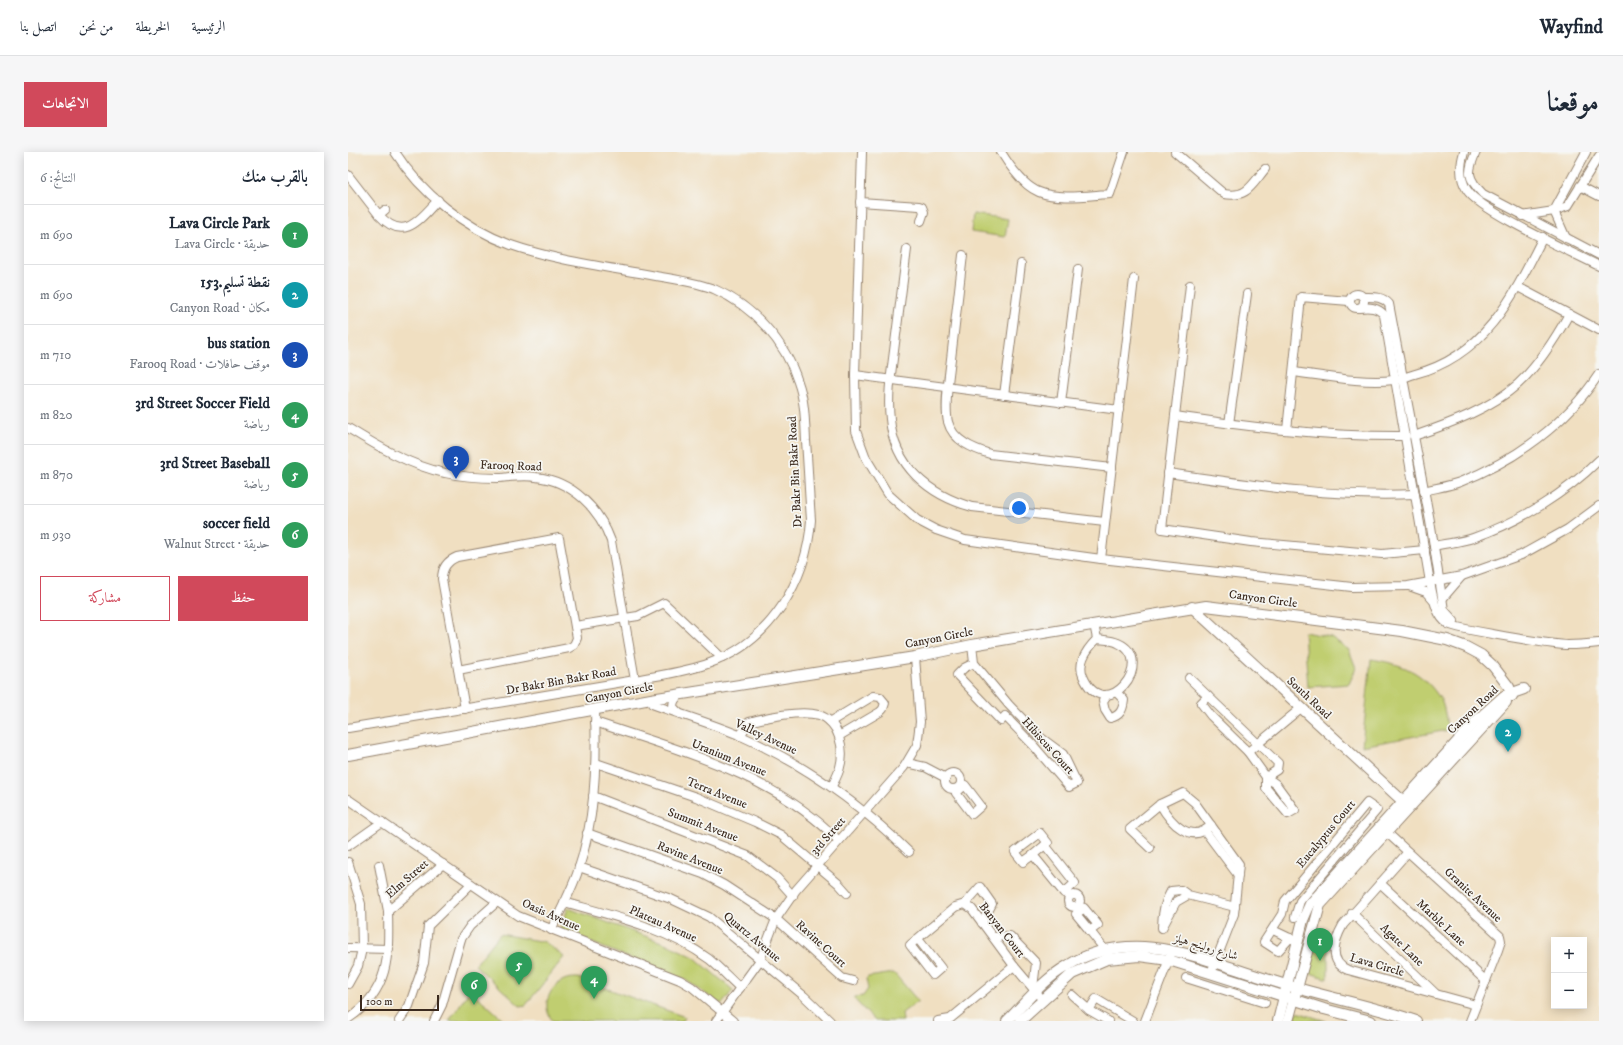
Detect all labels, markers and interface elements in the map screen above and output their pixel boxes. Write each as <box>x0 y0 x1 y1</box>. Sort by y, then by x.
text: Wayfind <box>1540 16 1603 39</box>
text: اتصل بنا <box>20 18 57 36</box>
text: من نحن <box>79 18 114 36</box>
text: الخريطة <box>136 18 170 36</box>
text: الرئيسية <box>192 18 225 36</box>
button: الاتجاهات <box>24 82 107 127</box>
text: موقعنا <box>1547 85 1599 120</box>
text: بالقرب منك <box>242 166 308 188</box>
text: النتائج: 6 <box>40 170 76 186</box>
text: Lava Circle Park <box>169 214 270 233</box>
text: 690 m <box>40 227 73 243</box>
text: 1 <box>293 227 297 243</box>
text: حديقة · Lava Circle <box>175 236 270 252</box>
text: نقطة تسليم.153 <box>200 273 270 292</box>
text: 690 m <box>40 287 73 303</box>
text: 2 <box>292 287 298 303</box>
text: مكان · Canyon Road <box>170 300 270 316</box>
text: bus station <box>208 334 270 353</box>
text: 710 m <box>40 347 71 363</box>
text: 3 <box>293 347 297 363</box>
text: موقف حافلات · Farooq Road <box>130 356 270 372</box>
text: 3rd Street Soccer Field <box>135 394 270 413</box>
text: 820 m <box>40 407 72 423</box>
text: 4 <box>291 407 299 423</box>
text: رياضة <box>244 416 270 432</box>
street label: Dr Bakr Bin Bakr Road <box>785 416 805 528</box>
pin: 3 <box>443 446 469 479</box>
text: 3rd Street Baseball <box>160 454 270 473</box>
street label: Farooq Road <box>480 457 542 475</box>
text: 870 m <box>40 467 73 483</box>
text: 5 <box>292 467 298 483</box>
text: رياضة <box>244 476 270 492</box>
your location <box>1009 498 1029 518</box>
text: soccer field <box>203 514 270 533</box>
text: 930 m <box>40 527 71 543</box>
text: 6 <box>292 527 298 543</box>
text: حديقة · Walnut Street <box>164 536 270 552</box>
button: مشاركة <box>40 576 170 621</box>
button: حفظ <box>178 576 308 621</box>
street label: Canyon Circle <box>1228 587 1298 611</box>
street label: Canyon Circle <box>904 624 974 652</box>
street label: Dr Bakr Bin Bakr Road <box>505 664 617 698</box>
street label: South Road <box>1284 674 1334 722</box>
street label: Canyon Circle <box>584 679 654 707</box>
street label: Canyon Road <box>1444 683 1502 737</box>
street label: Hibiscus Court <box>1019 714 1078 778</box>
street label: Valley Avenue <box>732 716 800 758</box>
pin: 2 <box>1495 719 1521 752</box>
street label: Uranium Avenue <box>689 736 769 780</box>
street label: Terra Avenue <box>684 774 750 812</box>
street label: Eucalyptus Court <box>1293 797 1359 871</box>
street label: Summit Avenue <box>666 805 740 845</box>
street label: 3rd Street <box>807 814 849 858</box>
street label: Ravine Avenue <box>655 838 725 878</box>
street label: Elm Street <box>382 856 432 902</box>
street label: Granite Avenue <box>1441 865 1505 925</box>
street label: Oasis Avenue <box>520 896 582 934</box>
street label: Marble Lane <box>1413 896 1469 950</box>
street label: Banyan Court <box>976 899 1028 961</box>
street label: Plateau Avenue <box>627 902 699 946</box>
street label: Quartz Avenue <box>720 909 784 965</box>
street label: Ravine Court <box>793 917 850 971</box>
street label: Agate Lane <box>1377 921 1427 969</box>
pin: 1 <box>1307 928 1333 961</box>
street label: شارع رولينج هيلز <box>1169 930 1240 967</box>
map controls <box>1551 937 1587 1009</box>
button: + <box>1551 937 1587 973</box>
street label: Lava Circle <box>1348 950 1406 980</box>
pin: 5 <box>506 952 532 985</box>
pin: 4 <box>581 966 607 999</box>
pin: 6 <box>461 972 487 1005</box>
button: − <box>1551 973 1587 1009</box>
scale bar <box>360 993 439 1012</box>
text: 100 m <box>366 995 392 1009</box>

